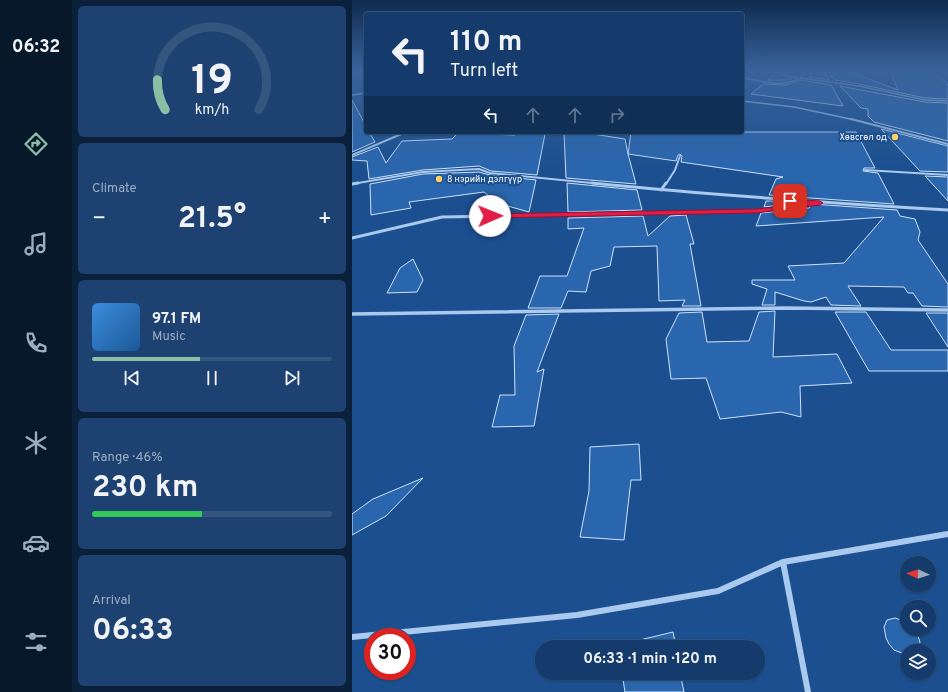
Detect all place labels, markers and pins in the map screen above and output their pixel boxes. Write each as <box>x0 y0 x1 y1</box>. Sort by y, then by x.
place label: Хөвсгөл од <box>840 132 887 143</box>
marker: Хөвсгөл од <box>890 132 900 142</box>
marker: 8 нэрийн дэлгүүр <box>434 174 444 184</box>
place label: 8 нэрийн дэлгүүр <box>447 174 522 185</box>
pin <box>773 184 807 218</box>

